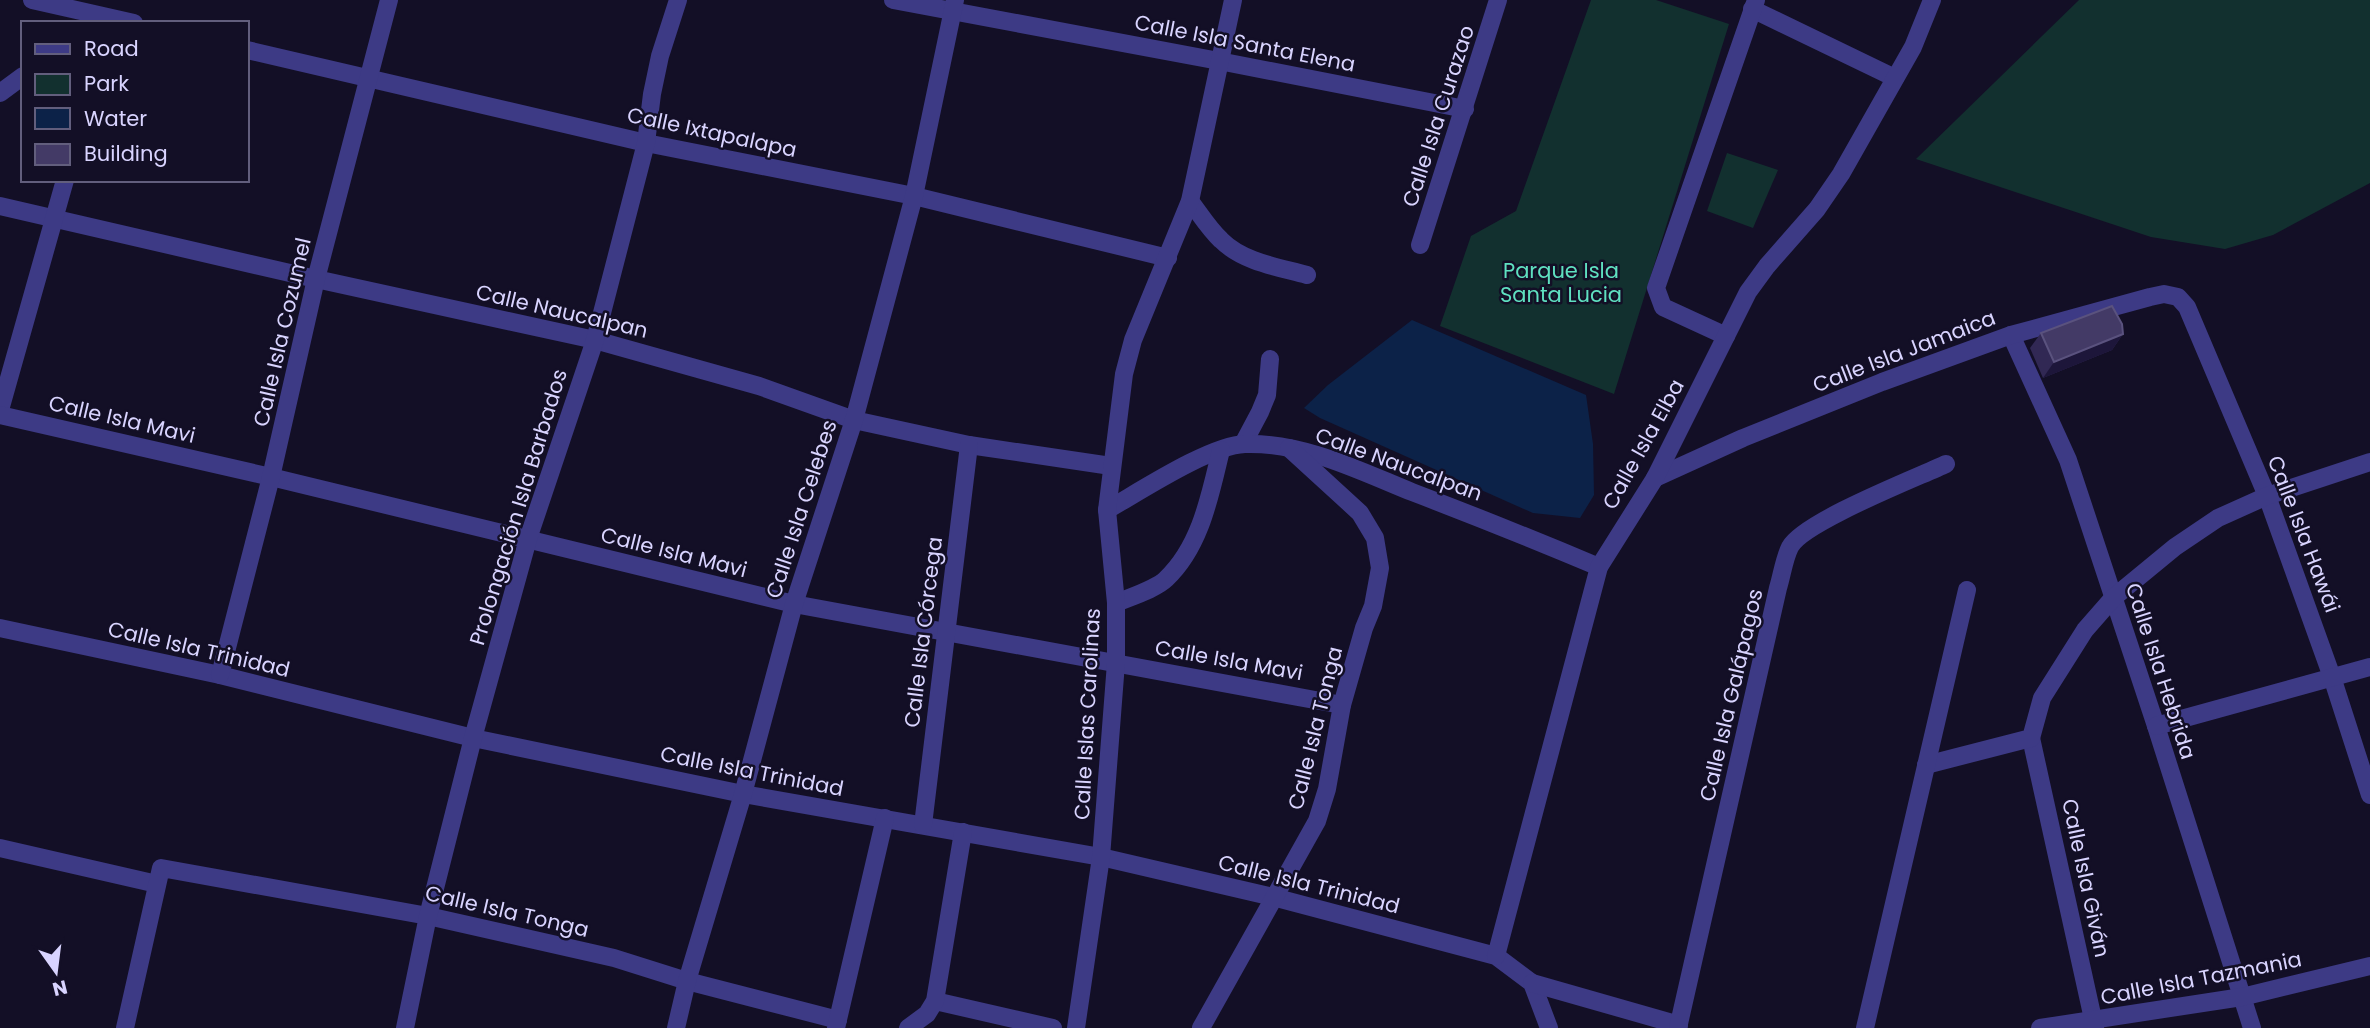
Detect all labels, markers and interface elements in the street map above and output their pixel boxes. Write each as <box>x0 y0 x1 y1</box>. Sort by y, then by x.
street label: Calle Isla Santa Elena <box>1132 7 1358 79</box>
legend <box>21 21 248 182</box>
street label: Calle Isla Curazao <box>1395 21 1481 211</box>
text: Road <box>84 34 139 63</box>
text: Park <box>84 69 129 98</box>
street label: Calle Ixtapalapa <box>625 100 799 164</box>
text: Water <box>84 104 147 133</box>
text: Building <box>84 139 168 168</box>
street label: Calle Isla Cozumel <box>246 235 318 429</box>
park label: Parque Isla Santa Lucia <box>1500 256 1622 309</box>
street label: Calle Naucalpan <box>473 277 651 345</box>
street label: Calle Isla Jamaica <box>1808 303 2000 399</box>
street label: Prolongación Isla Barbados <box>462 365 574 649</box>
street label: Calle Isla Elba <box>1595 374 1691 514</box>
street label: Calle Isla Mavi <box>46 388 198 450</box>
street label: Calle Isla Celebes <box>758 416 844 602</box>
street label: Calle Naucalpan <box>1311 420 1487 508</box>
street label: Calle Isla Hawái <box>2261 451 2347 617</box>
street label: Calle Isla Mavi <box>598 520 750 584</box>
street label: Calle Isla Córcega <box>897 535 949 729</box>
street label: Calle Isla Hebrida <box>2119 579 2203 763</box>
street label: Calle Isla Galápagos <box>1692 586 1770 804</box>
street label: Calle Islas Carolinas <box>1067 607 1107 821</box>
street label: Calle Isla Trinidad <box>105 614 293 684</box>
street label: Calle Isla Mavi <box>1153 633 1305 687</box>
street label: Calle Isla Tonga <box>1281 643 1349 813</box>
street label: Calle Isla Trinidad <box>658 739 846 803</box>
street label: Calle Isla Giván <box>2055 796 2117 960</box>
street label: Calle Isla Trinidad <box>1215 847 1403 921</box>
street label: Calle Isla Tonga <box>422 878 592 944</box>
north arrow <box>21 937 91 1007</box>
street label: Calle Isla Tazmania <box>2098 944 2304 1012</box>
text: N <box>50 973 70 1003</box>

